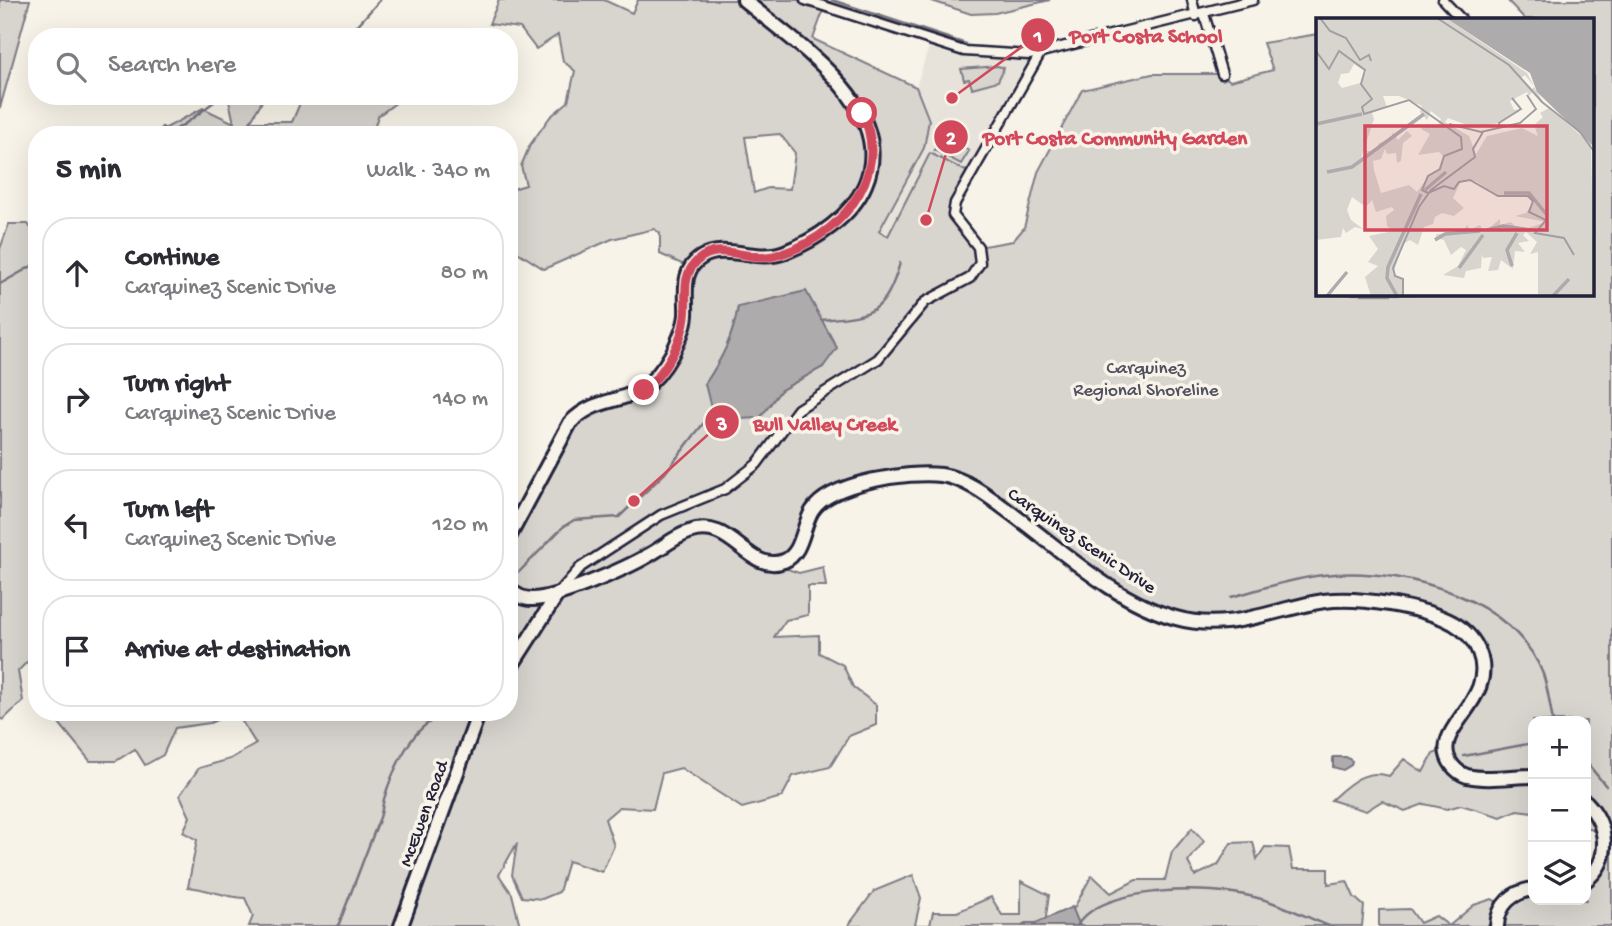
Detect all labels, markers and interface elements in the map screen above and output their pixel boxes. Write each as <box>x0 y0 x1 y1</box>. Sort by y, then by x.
callout: Port Costa School <box>1020 14 1237 56</box>
inset map <box>1316 18 1594 296</box>
text: 1 <box>1033 26 1042 51</box>
text: Port Costa School <box>1068 26 1223 51</box>
search box <box>28 28 518 105</box>
icon: search <box>52 48 90 86</box>
text: Search here <box>108 51 236 82</box>
route start <box>846 97 877 128</box>
callout: Port Costa Community Garden <box>934 116 1261 158</box>
text: 2 <box>946 128 957 153</box>
text: Port Costa Community Garden <box>982 128 1248 153</box>
text: 5 min <box>56 154 121 189</box>
text: Walk · 340 m <box>367 158 490 185</box>
text: Continue <box>125 244 219 275</box>
icon: ahead <box>58 254 96 292</box>
text: 80 m <box>441 260 488 287</box>
text: Carquinez Scenic Drive <box>125 275 336 302</box>
park label: Carquinez Regional Shoreline <box>1073 358 1219 403</box>
text: Turn right <box>125 370 229 401</box>
route end <box>628 374 659 405</box>
icon: right <box>58 380 96 418</box>
text: 140 m <box>433 386 488 413</box>
text: Carquinez Scenic Drive <box>125 401 336 428</box>
callout: Bull Valley Creek <box>704 401 911 443</box>
text: 3 <box>716 414 728 439</box>
text: Bull Valley Creek <box>752 414 899 439</box>
street label: Carquinez Scenic Drive <box>1002 484 1160 600</box>
text: Turn left <box>125 496 213 527</box>
icon: left <box>58 506 96 544</box>
text: 120 m <box>433 512 488 539</box>
text: Carquinez Scenic Drive <box>125 527 336 554</box>
icon: arrive <box>58 632 96 670</box>
text: Arrive at destination <box>125 636 350 667</box>
map controls <box>1528 716 1591 905</box>
button: + <box>1528 716 1591 779</box>
street label: McEwen Road <box>395 756 456 870</box>
button: − <box>1528 779 1591 842</box>
button: layers <box>1528 842 1591 905</box>

